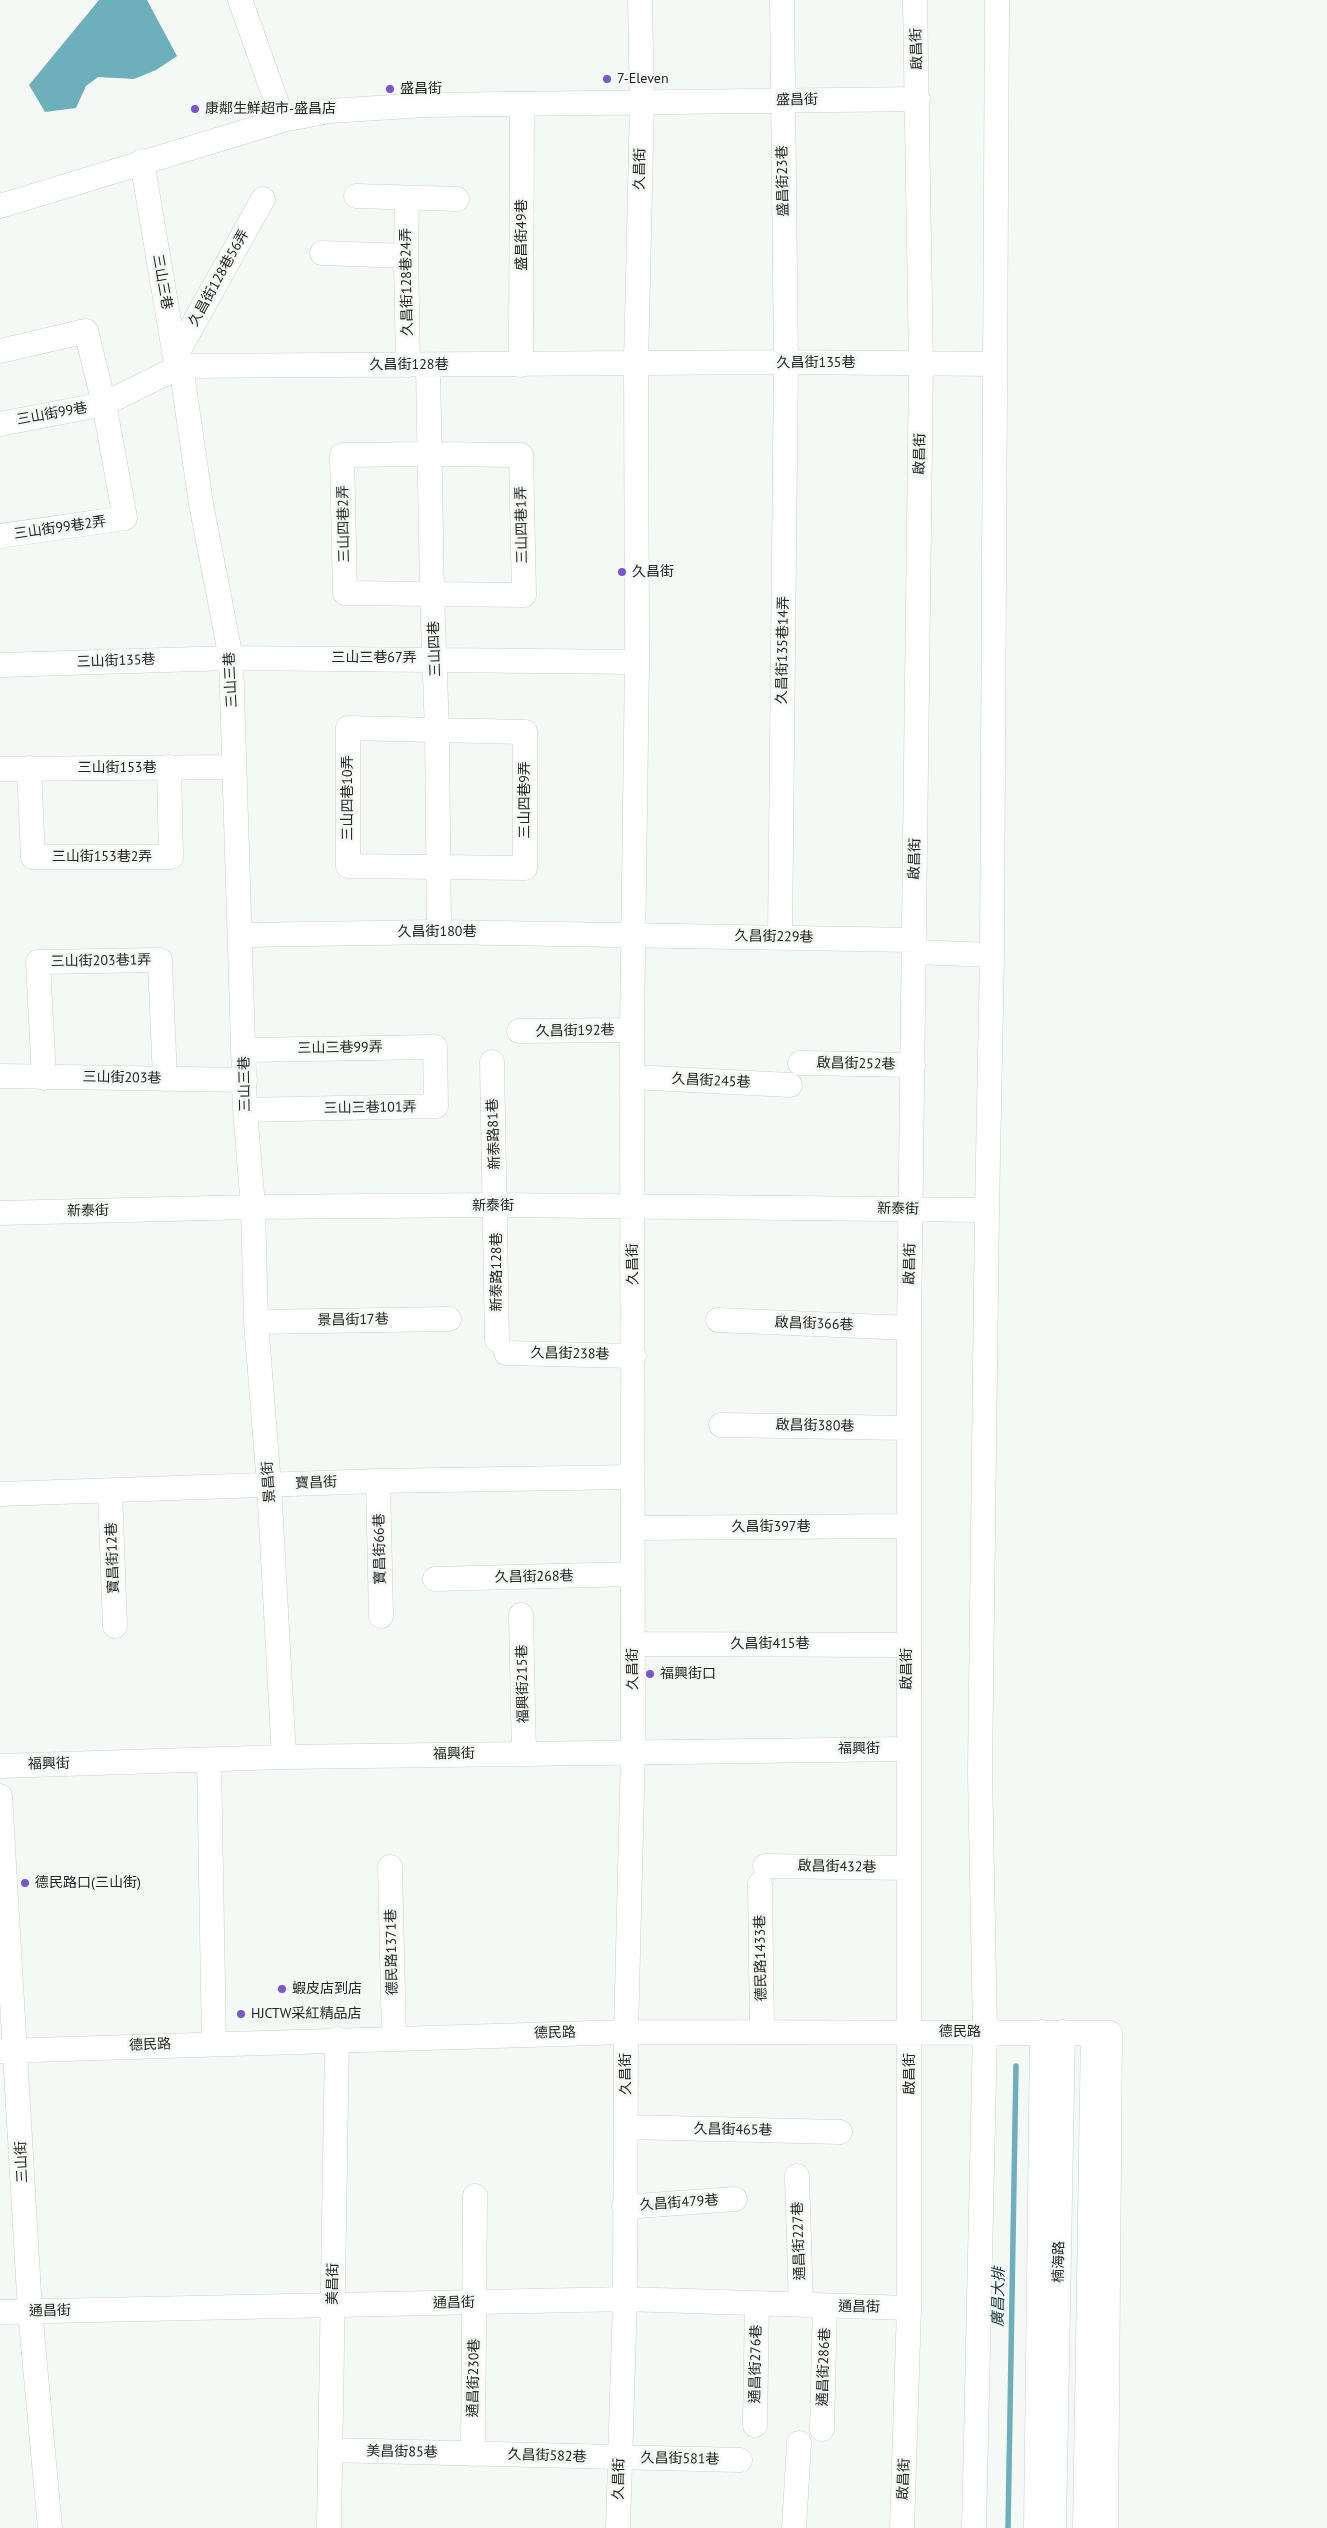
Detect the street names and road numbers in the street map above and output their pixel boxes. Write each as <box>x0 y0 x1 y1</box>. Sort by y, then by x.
street label: 啟昌街 <box>908 28 926 70</box>
street label: 盛昌街 <box>776 91 818 109</box>
street label: 盛昌街23巷 <box>774 145 792 217</box>
street label: 久昌街 <box>631 148 649 190</box>
street label: 盛昌街49巷 <box>514 199 530 271</box>
street label: 久昌街128巷56弄 <box>185 227 253 329</box>
street label: 久昌街128巷24弄 <box>398 228 416 336</box>
street label: 三山三巷 <box>149 253 175 311</box>
street label: 久昌街135巷 <box>777 355 855 371</box>
street label: 久昌街128巷 <box>370 357 448 373</box>
street label: 三山街99巷 <box>15 400 89 428</box>
street label: 啟昌街 <box>911 433 929 475</box>
street label: 三山四巷2弄 <box>335 485 353 563</box>
street label: 三山四巷1弄 <box>513 486 531 564</box>
street label: 三山街99巷2弄 <box>13 513 107 543</box>
street label: 久昌街135巷14弄 <box>774 596 792 704</box>
street label: 三山四巷 <box>426 621 444 677</box>
street label: 三山三巷67弄 <box>331 650 417 666</box>
street label: 三山街135巷 <box>76 651 156 671</box>
street label: 三山三巷 <box>221 652 241 708</box>
street label: 三山四巷10弄 <box>340 755 356 841</box>
street label: 三山街153巷 <box>78 760 156 776</box>
street label: 三山四巷9弄 <box>517 761 533 839</box>
street label: 啟昌街 <box>906 838 924 880</box>
street label: 三山街153巷2弄 <box>52 849 152 865</box>
street label: 久昌街180巷 <box>398 924 476 940</box>
street label: 久昌街229巷 <box>734 928 814 946</box>
street label: 三山街203巷1弄 <box>51 952 151 970</box>
street label: 久昌街192巷 <box>535 1022 615 1040</box>
street label: 三山三巷99弄 <box>297 1039 383 1057</box>
street label: 啟昌街252巷 <box>816 1055 896 1073</box>
street label: 三山三巷 <box>236 1056 254 1112</box>
street label: 三山街203巷 <box>82 1069 162 1087</box>
street label: 久昌街245巷 <box>671 1071 751 1091</box>
street label: 新泰路81巷 <box>484 1098 504 1170</box>
street label: 三山三巷101弄 <box>323 1099 417 1117</box>
street label: 新泰街 <box>472 1198 514 1214</box>
street label: 新泰街 <box>877 1200 919 1218</box>
street label: 新泰街 <box>67 1202 109 1220</box>
street label: 新泰路128巷 <box>489 1233 505 1311</box>
street label: 久昌街 <box>624 1243 642 1285</box>
street label: 啟昌街 <box>901 1243 919 1285</box>
street label: 景昌街17巷 <box>317 1311 389 1329</box>
street label: 啟昌街366巷 <box>774 1314 854 1334</box>
street label: 久昌街238巷 <box>530 1345 610 1363</box>
street label: 啟昌街380巷 <box>775 1417 855 1435</box>
street label: 景昌街 <box>259 1460 279 1504</box>
street label: 寶昌街 <box>295 1474 337 1492</box>
street label: 寶昌街66巷 <box>371 1513 389 1585</box>
street label: 久昌街397巷 <box>732 1519 810 1535</box>
street label: 寶昌街12巷 <box>103 1522 123 1594</box>
street label: 久昌街268巷 <box>494 1568 574 1586</box>
street label: 久昌街415巷 <box>731 1636 809 1652</box>
street label: 福興街215巷 <box>514 1644 532 1724</box>
street label: 久昌街 <box>625 1648 641 1690</box>
street label: 啟昌街 <box>899 1648 915 1690</box>
street label: 福興街 <box>838 1741 880 1757</box>
street label: 福興街 <box>433 1745 475 1763</box>
street label: 福興街 <box>28 1755 70 1773</box>
street label: 啟昌街432巷 <box>797 1858 877 1876</box>
street label: 德民路1371巷 <box>383 1909 401 1995</box>
street label: 德民路1433巷 <box>752 1915 770 2001</box>
street label: 德民路 <box>534 2024 576 2042</box>
street label: 德民路 <box>939 2024 981 2040</box>
street label: 德民路 <box>129 2036 171 2054</box>
street label: 久昌街 <box>618 2053 634 2095</box>
street label: 啟昌街 <box>902 2053 918 2095</box>
street label: 久昌街465巷 <box>693 2121 773 2139</box>
street label: 三山街 <box>13 2141 31 2183</box>
street label: 久昌街479巷 <box>639 2192 719 2214</box>
street label: 通昌街227巷 <box>789 2201 809 2281</box>
street label: 楠海路 <box>1050 2241 1068 2283</box>
street label: 美昌街 <box>324 2263 342 2305</box>
street label: 通昌街 <box>433 2294 475 2312</box>
street label: 通昌街 <box>838 2298 880 2316</box>
street label: 通昌街 <box>29 2302 71 2320</box>
street label: 通昌街276巷 <box>747 2324 765 2404</box>
street label: 通昌街286巷 <box>814 2327 834 2407</box>
street label: 通昌街230巷 <box>465 2338 483 2418</box>
street label: 美昌街85巷 <box>366 2443 438 2461</box>
street label: 久昌街582巷 <box>507 2446 587 2466</box>
street label: 久昌街581巷 <box>640 2450 720 2468</box>
street label: 久昌街 <box>610 2458 628 2500</box>
street label: 啟昌街 <box>895 2458 913 2500</box>

